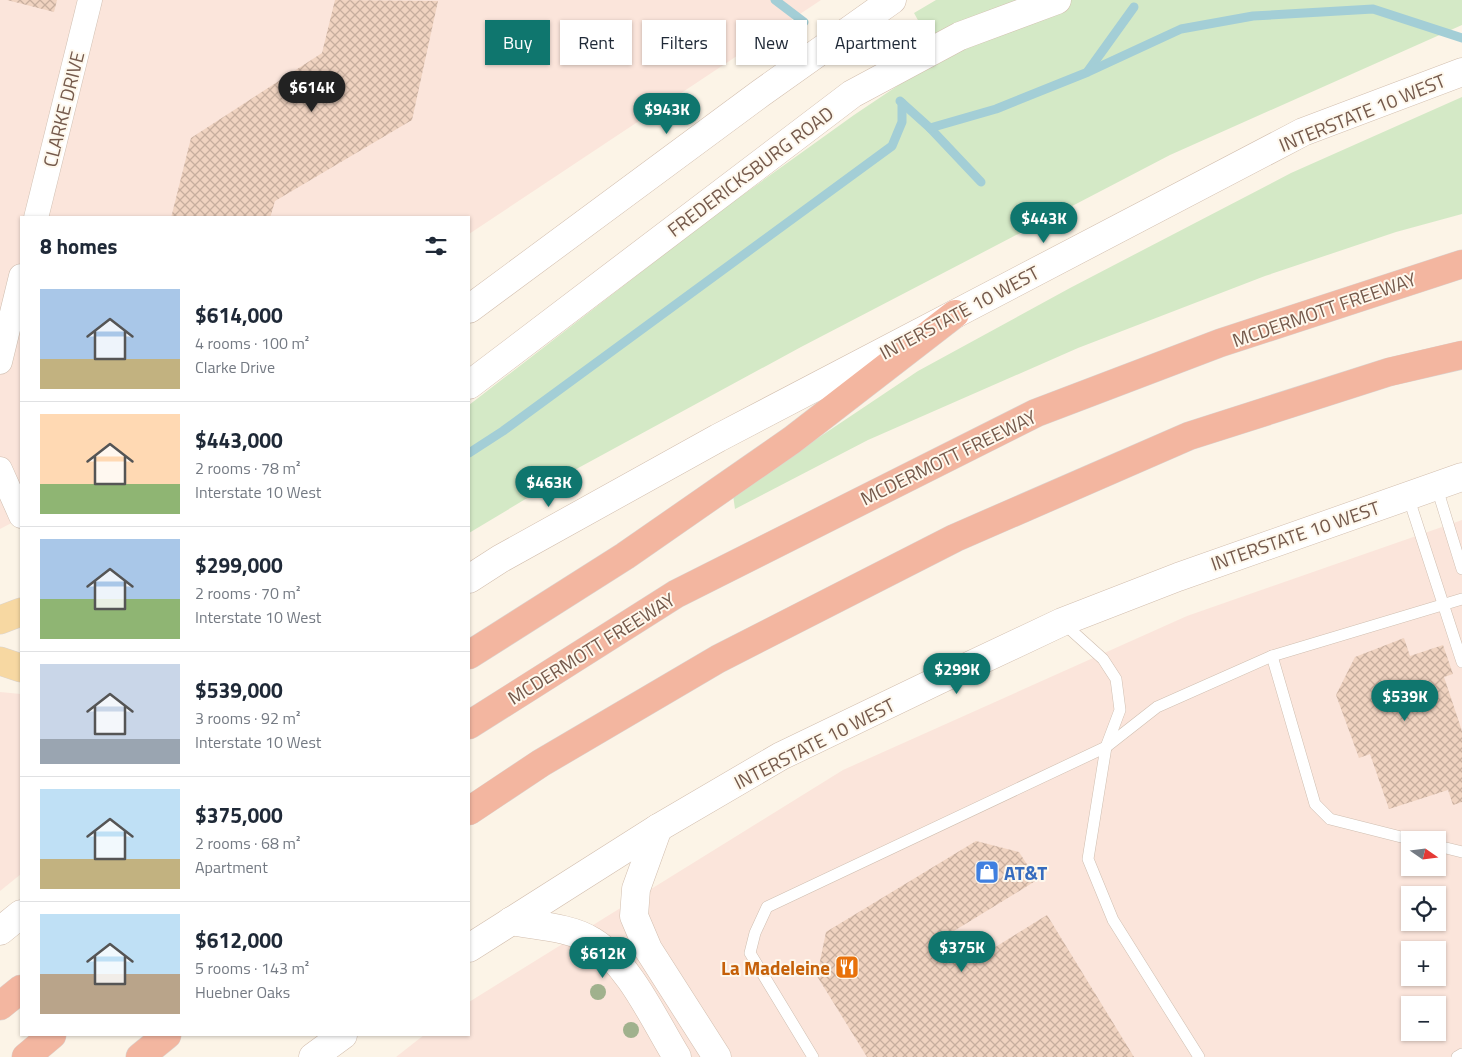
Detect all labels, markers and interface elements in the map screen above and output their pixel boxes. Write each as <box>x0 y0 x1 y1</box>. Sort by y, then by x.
chip: Buy <box>485 20 550 65</box>
chip: Rent <box>560 20 632 65</box>
chip: Filters <box>642 20 726 65</box>
chip: New <box>736 20 807 65</box>
chip: Apartment <box>817 20 935 65</box>
street label: CLARKE DRIVE <box>35 48 91 170</box>
street label: INTERSTATE 10 WEST <box>1274 65 1450 159</box>
pin: $614K <box>277 70 347 113</box>
text: $614K <box>289 75 335 99</box>
pin: $943K <box>632 92 702 135</box>
text: $943K <box>644 97 690 121</box>
street label: FREDERICKSBURG ROAD <box>661 99 839 243</box>
pin: $443K <box>1009 202 1079 244</box>
text: $443K <box>1021 206 1067 230</box>
text: 8 homes <box>40 230 117 262</box>
icon: filters <box>422 232 450 260</box>
street label: INTERSTATE 10 WEST <box>874 258 1044 366</box>
street label: MCDERMOTT FREEWAY <box>1228 264 1421 354</box>
text: $614,000 <box>195 299 283 331</box>
icon: home <box>80 309 140 369</box>
text: 4 rooms · 100 m² <box>195 331 309 355</box>
text: Clarke Drive <box>195 355 275 379</box>
street label: MCDERMOTT FREEWAY <box>855 401 1042 512</box>
text: $443,000 <box>195 424 283 456</box>
icon: home <box>80 434 140 494</box>
text: 2 rooms · 78 m² <box>195 456 300 480</box>
pin: $463K <box>514 466 584 508</box>
text: $463K <box>526 470 572 494</box>
text: Interstate 10 West <box>195 480 321 504</box>
street label: INTERSTATE 10 WEST <box>1206 492 1384 578</box>
text: $299,000 <box>195 549 283 581</box>
icon: home <box>80 559 140 619</box>
text: 2 rooms · 70 m² <box>195 581 300 605</box>
street label: MCDERMOTT FREEWAY <box>502 584 681 711</box>
text: Interstate 10 West <box>195 605 321 629</box>
pin: $299K <box>922 652 992 695</box>
text: $299K <box>934 657 980 681</box>
text: $539,000 <box>195 674 283 706</box>
pin: $539K <box>1370 680 1440 722</box>
icon: home <box>80 684 140 744</box>
text: $539K <box>1382 684 1428 708</box>
street label: INTERSTATE 10 WEST <box>728 690 900 796</box>
text: 3 rooms · 92 m² <box>195 706 300 730</box>
text: Interstate 10 West <box>195 730 321 754</box>
text: $375,000 <box>195 799 283 831</box>
icon: home <box>80 809 140 869</box>
text: 2 rooms · 68 m² <box>195 831 300 855</box>
north arrow <box>1401 831 1446 876</box>
map controls <box>1401 831 1446 1041</box>
text: Apartment <box>195 855 268 879</box>
place label: AT&T <box>1004 858 1047 887</box>
shop icon: AT&T <box>974 859 1000 885</box>
button: locate <box>1401 886 1446 931</box>
text: $612,000 <box>195 924 283 956</box>
pin: $375K <box>927 930 997 973</box>
icon: home <box>80 934 140 994</box>
text: $375K <box>939 935 985 959</box>
pin: $612K <box>568 936 638 979</box>
text: $612K <box>580 941 626 965</box>
button: + <box>1401 941 1446 986</box>
place label: La Madeleine <box>721 953 830 982</box>
restaurant icon: La Madeleine <box>834 954 860 980</box>
text: 5 rooms · 143 m² <box>195 956 309 980</box>
text: Huebner Oaks <box>195 980 290 1004</box>
button: − <box>1401 996 1446 1041</box>

